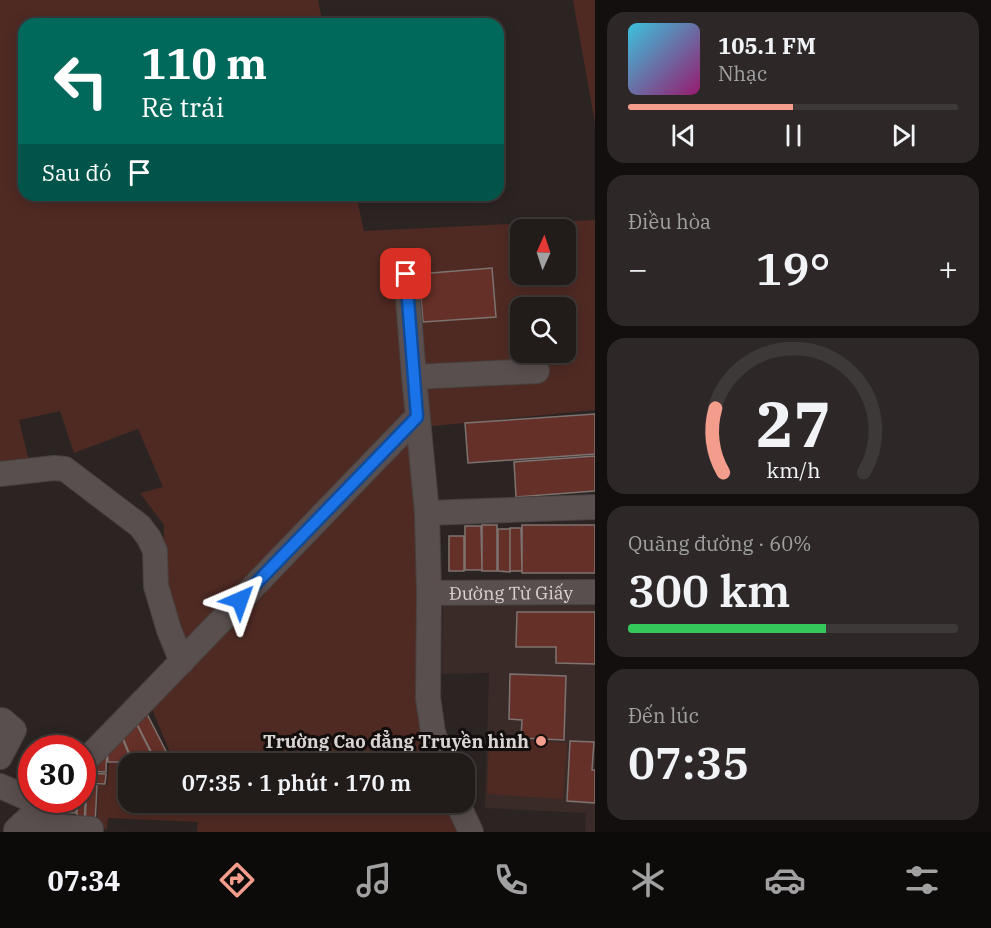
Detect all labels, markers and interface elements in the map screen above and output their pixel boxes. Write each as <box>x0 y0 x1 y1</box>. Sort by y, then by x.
text: 105.1 FM <box>718 31 816 60</box>
text: 110 m <box>141 36 267 91</box>
icon: left <box>42 42 120 120</box>
text: Nhạc <box>718 60 767 87</box>
text: Rẽ trái <box>141 89 224 124</box>
icon: previous <box>667 119 700 152</box>
icon: pause <box>777 119 810 152</box>
icon: next <box>887 119 920 152</box>
icon: arrive <box>123 156 156 189</box>
text: Sau đó <box>42 158 111 187</box>
text: Điều hòa <box>628 208 711 235</box>
north arrow <box>510 219 576 285</box>
map controls <box>510 219 576 363</box>
text: 19° <box>755 239 831 297</box>
text: − <box>628 247 648 290</box>
text: + <box>938 247 958 290</box>
pin <box>380 248 431 299</box>
icon: arrive <box>389 257 422 290</box>
button: search <box>510 297 576 363</box>
text: 27 <box>756 383 830 464</box>
text: km/h <box>766 456 820 484</box>
text: Quãng đường · 60% <box>628 530 811 557</box>
text: 300 km <box>628 561 790 619</box>
position arrow <box>208 568 272 632</box>
street label: Đường Từ Giấy <box>449 581 574 604</box>
text: Đến lúc <box>628 702 699 729</box>
place label: Trường Cao đẳng Truyền hình <box>263 730 529 753</box>
text: 07:35 <box>628 733 749 791</box>
marker: Trường Cao đẳng Truyền hình <box>534 734 548 748</box>
speed limit sign: 30 <box>18 735 96 813</box>
text: 07:35 · 1 phút · 170 m <box>182 768 411 797</box>
icon: directions <box>216 859 258 901</box>
icon: music <box>353 859 395 901</box>
icon: phone <box>490 859 532 901</box>
icon: climate <box>627 859 669 901</box>
icon: car <box>764 859 806 901</box>
icon: filters <box>901 859 943 901</box>
text: 07:34 <box>48 863 121 898</box>

